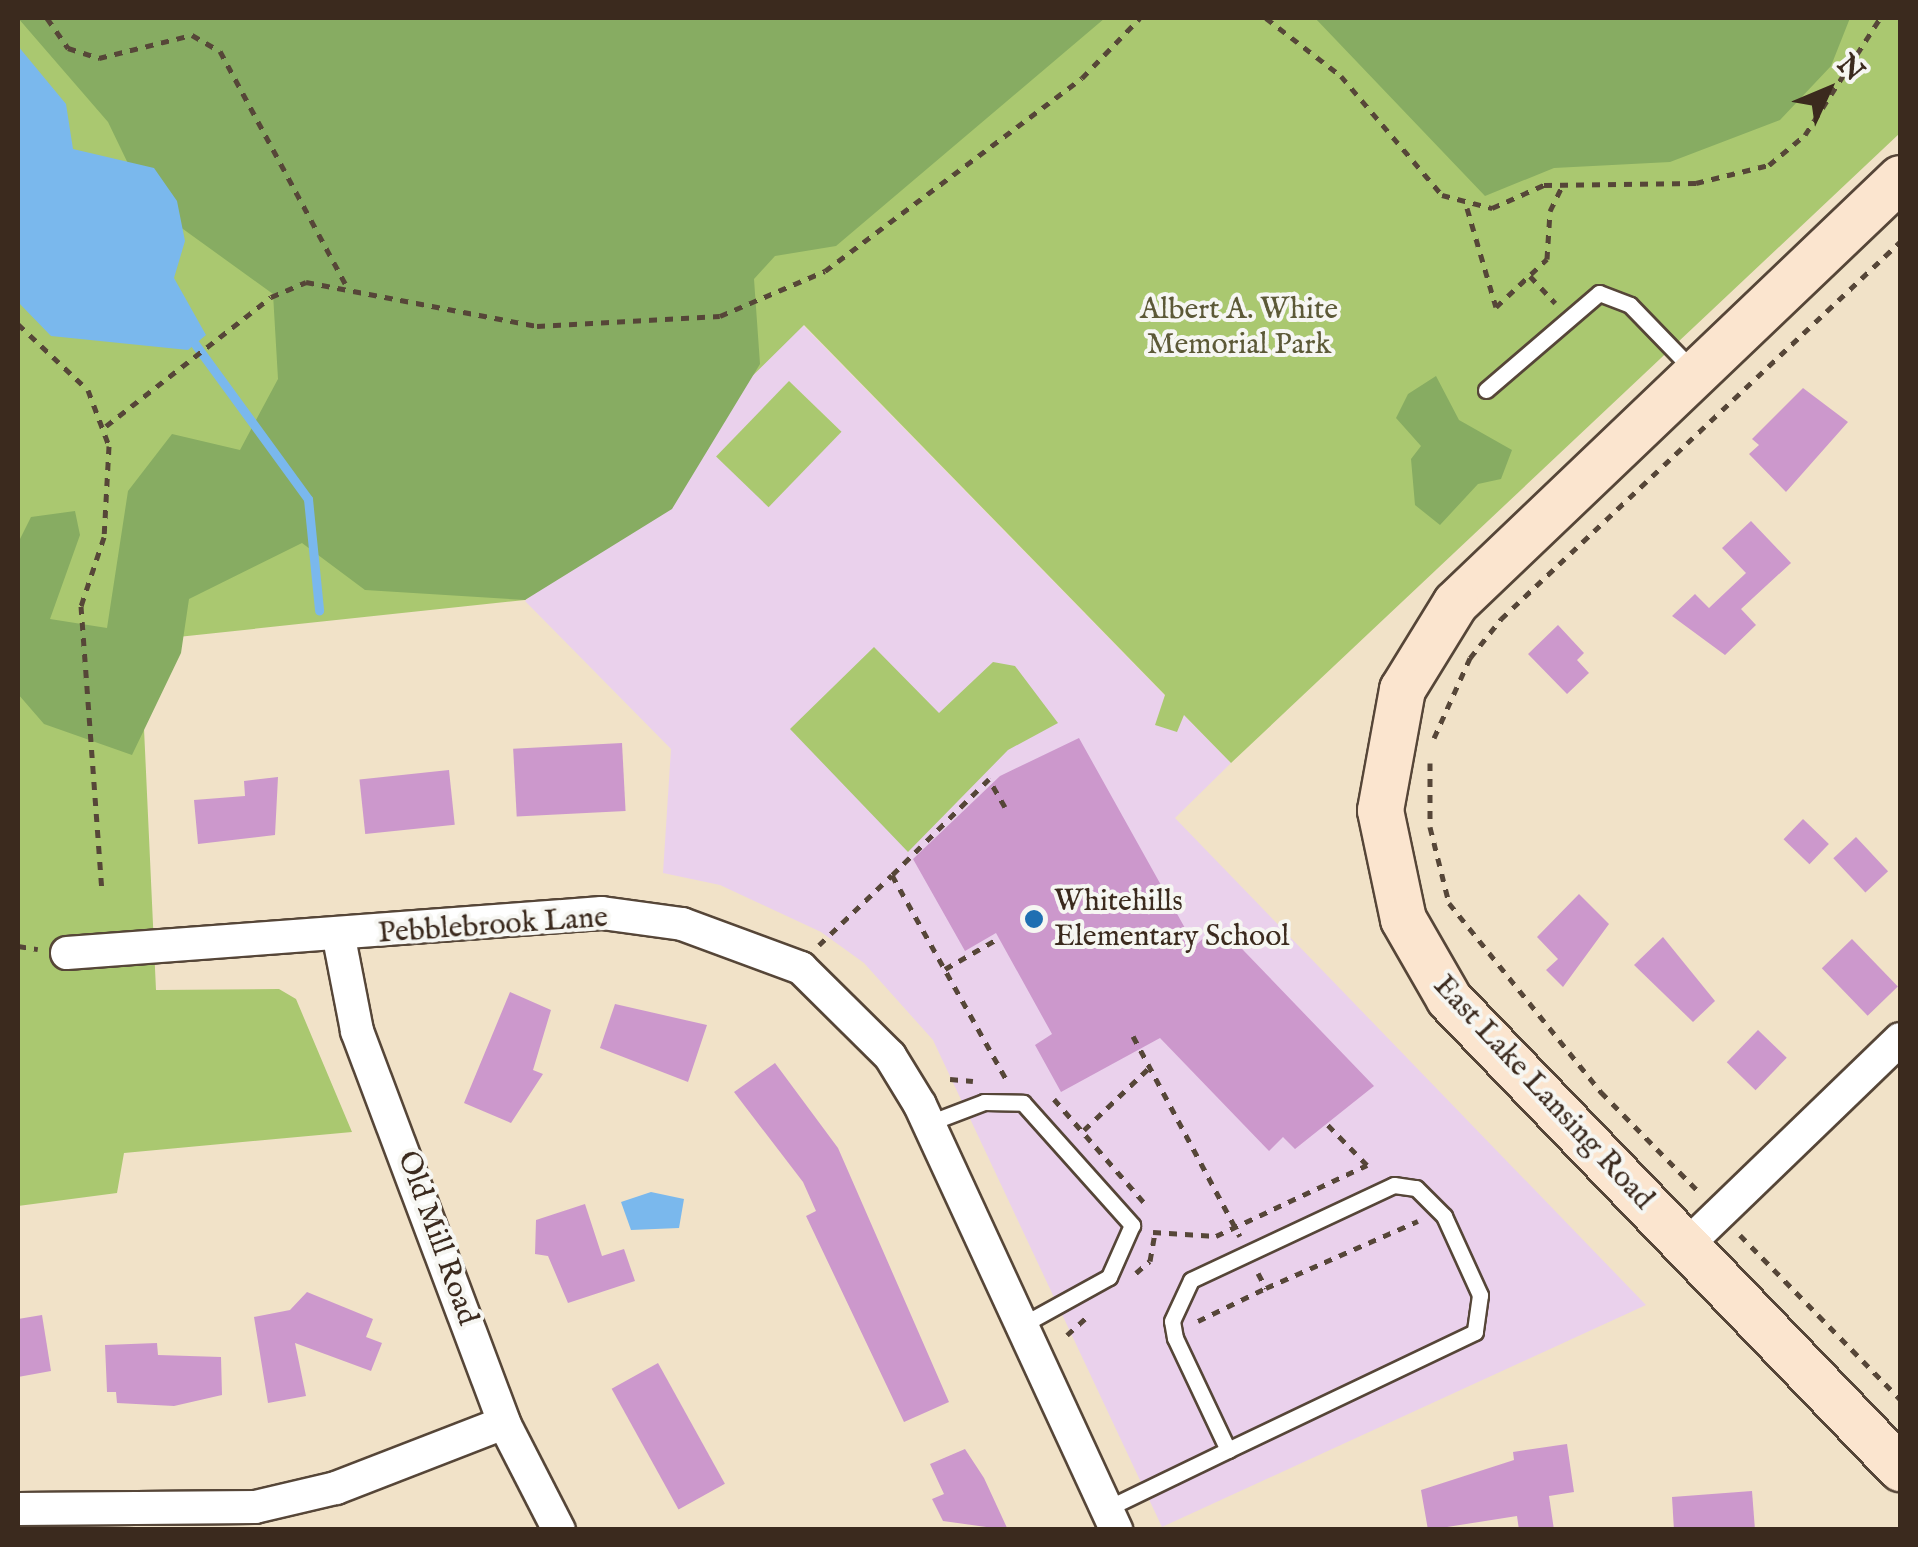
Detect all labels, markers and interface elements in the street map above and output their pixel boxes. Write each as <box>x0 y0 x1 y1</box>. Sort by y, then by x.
north arrow <box>1778 40 1878 140</box>
text: N <box>1829 48 1871 90</box>
park label: Albert A. White Memorial Park <box>1140 292 1338 362</box>
place label: Whitehills Elementary School <box>1054 884 1290 954</box>
street label: Pebblebrook Lane <box>377 900 609 952</box>
marker: Whitehills Elementary School <box>1023 908 1045 930</box>
street label: East Lake Lansing Road <box>1425 968 1661 1218</box>
street label: Old Mill Road <box>389 1146 485 1330</box>

